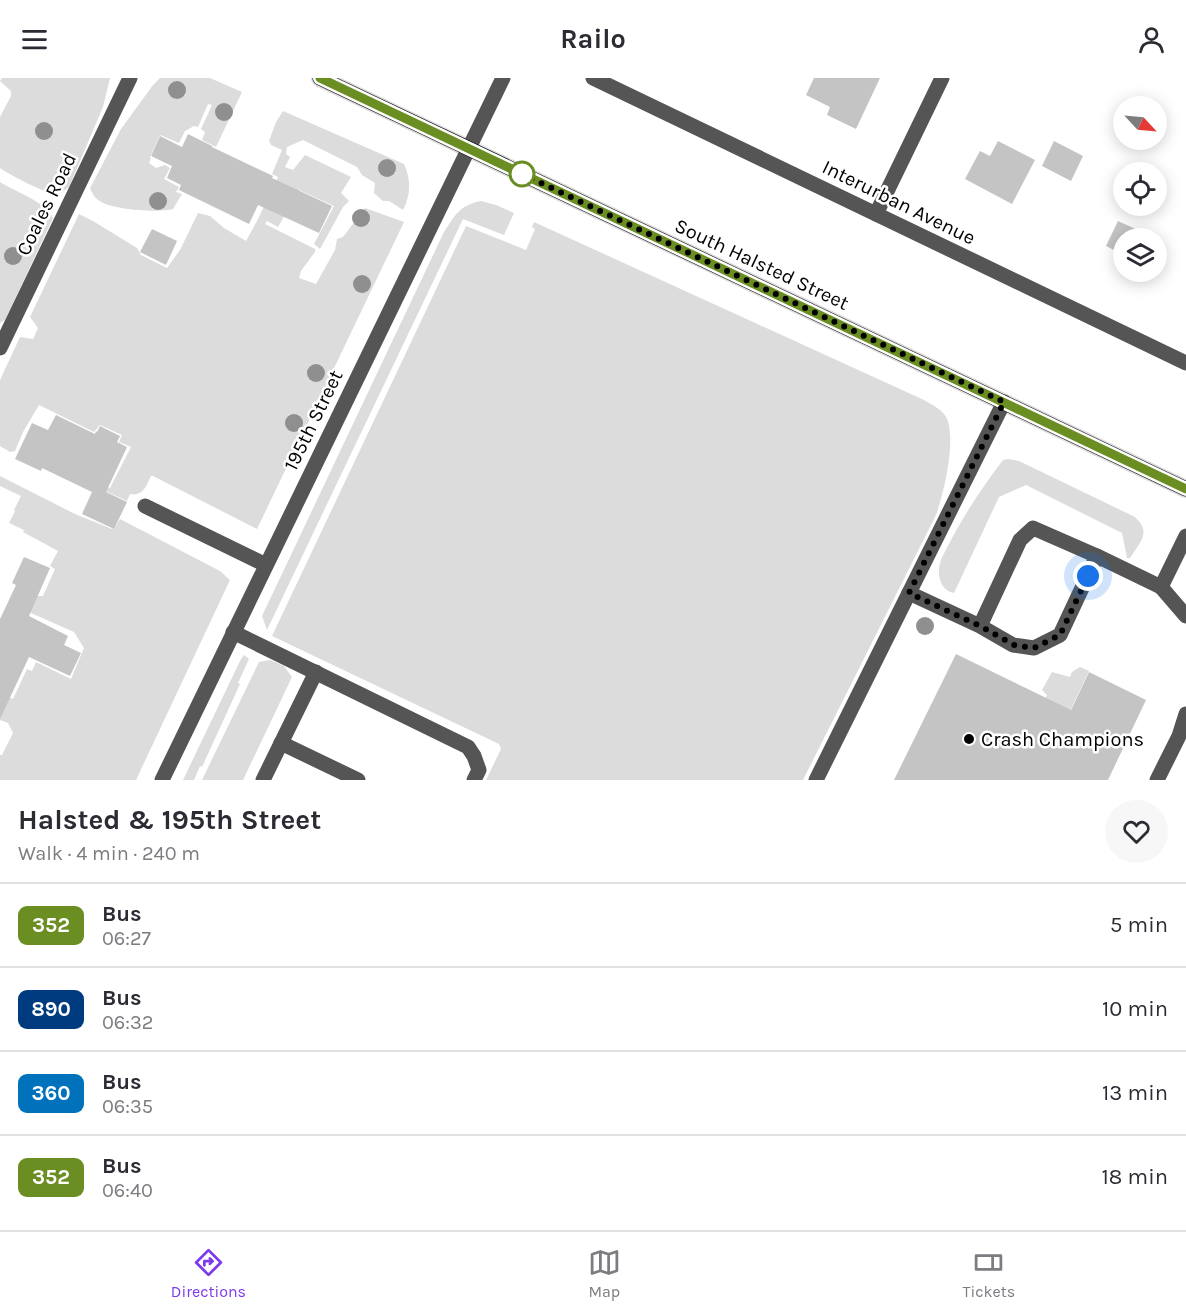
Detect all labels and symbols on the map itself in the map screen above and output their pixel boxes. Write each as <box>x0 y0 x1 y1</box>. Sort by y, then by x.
north arrow <box>1113 96 1167 150</box>
street label: Coales Road <box>12 149 81 259</box>
street label: Interurban Avenue <box>818 155 979 250</box>
unlabelled marker <box>509 161 535 187</box>
street label: South Halsted Street <box>671 214 853 315</box>
street label: 195th Street <box>279 366 348 474</box>
your location <box>1073 561 1103 591</box>
place label: Crash Champions <box>981 728 1144 751</box>
marker: Crash Champions <box>962 732 976 746</box>

